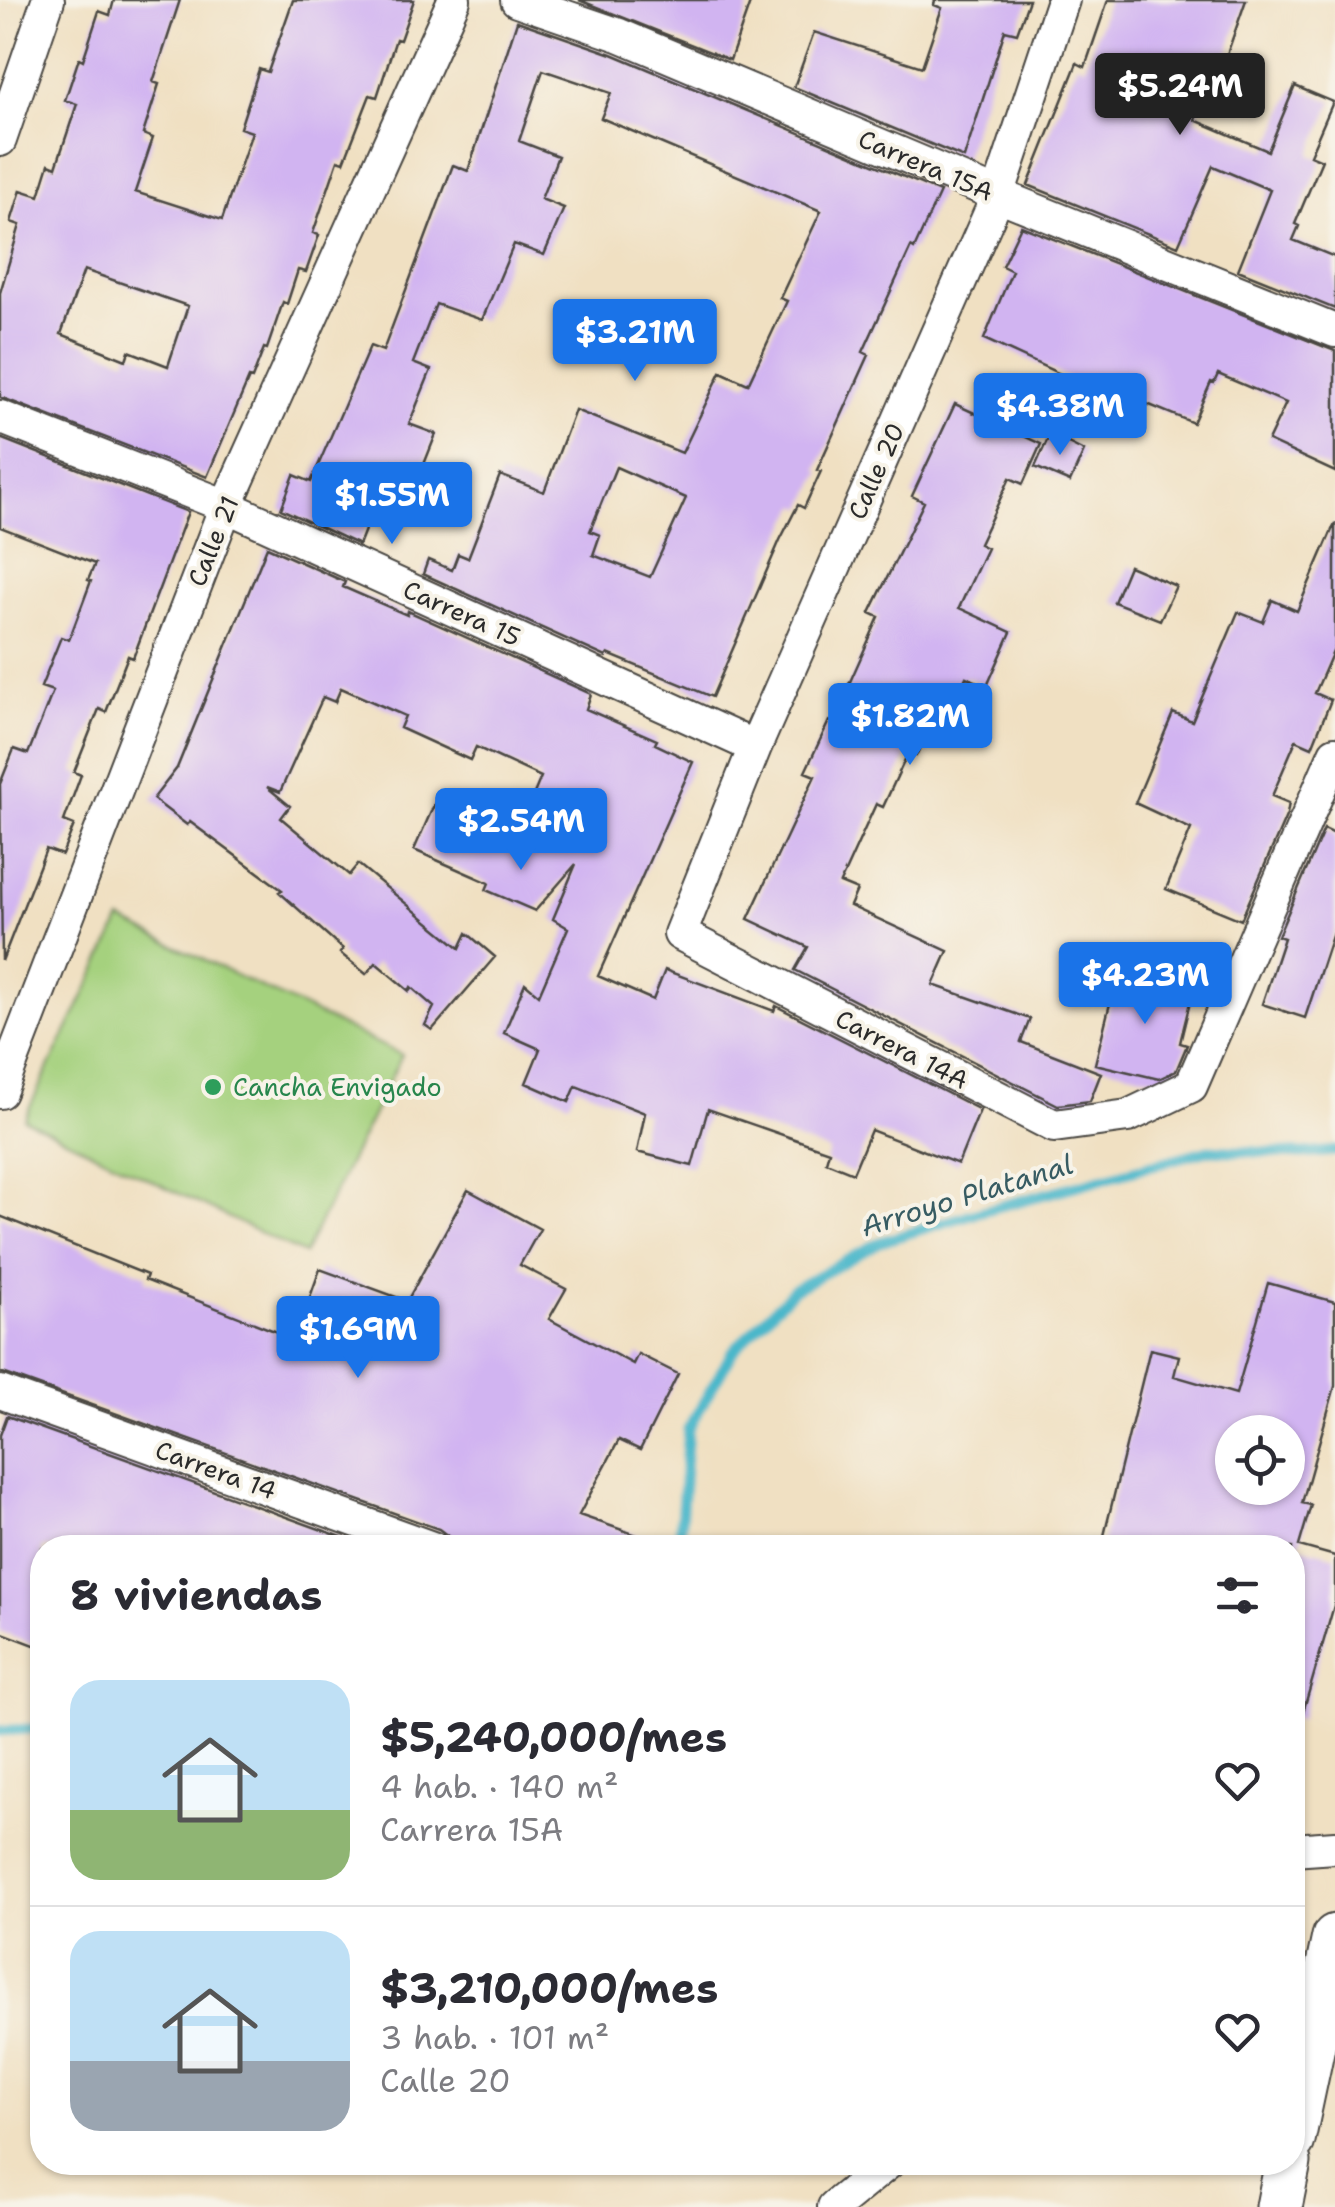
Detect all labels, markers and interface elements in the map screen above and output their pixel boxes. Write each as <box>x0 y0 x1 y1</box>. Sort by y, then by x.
pin: $5.24M <box>1099 53 1261 138</box>
text: $5.24M <box>1117 64 1243 107</box>
street label: Carrera 15A <box>853 121 999 209</box>
pin: $3.21M <box>554 299 716 384</box>
text: $3.21M <box>575 310 695 353</box>
pin: $4.38M <box>979 373 1141 458</box>
text: $4.38M <box>996 384 1124 427</box>
street label: Calle 20 <box>840 417 912 525</box>
pin: $1.55M <box>311 462 473 547</box>
text: $1.55M <box>334 473 450 516</box>
street label: Calle 21 <box>180 491 246 591</box>
street label: Carrera 15 <box>398 572 526 654</box>
pin: $1.82M <box>829 683 991 768</box>
text: $1.82M <box>850 694 970 737</box>
pin: $2.54M <box>440 788 602 873</box>
text: $2.54M <box>457 799 585 842</box>
pin: $4.23M <box>1064 942 1226 1027</box>
text: $4.23M <box>1081 953 1209 996</box>
street label: Carrera 14A <box>830 1001 974 1097</box>
place label: Cancha Envigado <box>233 1070 442 1104</box>
marker: Cancha Envigado <box>202 1076 224 1098</box>
water label: Arroyo Platanal <box>856 1145 1078 1245</box>
pin: $1.69M <box>277 1296 439 1381</box>
text: $1.69M <box>299 1307 417 1350</box>
map controls <box>1215 1415 1305 1505</box>
button: locate <box>1215 1415 1305 1505</box>
street label: Carrera 14 <box>151 1432 281 1508</box>
text: 8 viviendas <box>70 1567 322 1623</box>
icon: filters <box>1210 1568 1265 1623</box>
text: $5,240,000/mes <box>380 1709 727 1765</box>
icon: home <box>150 1720 270 1840</box>
icon: heart <box>1210 1753 1265 1808</box>
text: 4 hab. · 140 m² <box>380 1765 619 1808</box>
text: Carrera 15A <box>380 1808 563 1851</box>
text: $3,210,000/mes <box>380 1960 718 2016</box>
icon: home <box>150 1971 270 2091</box>
icon: heart <box>1210 2004 1265 2059</box>
text: 3 hab. · 101 m² <box>380 2016 609 2059</box>
text: Calle 20 <box>380 2059 511 2102</box>

